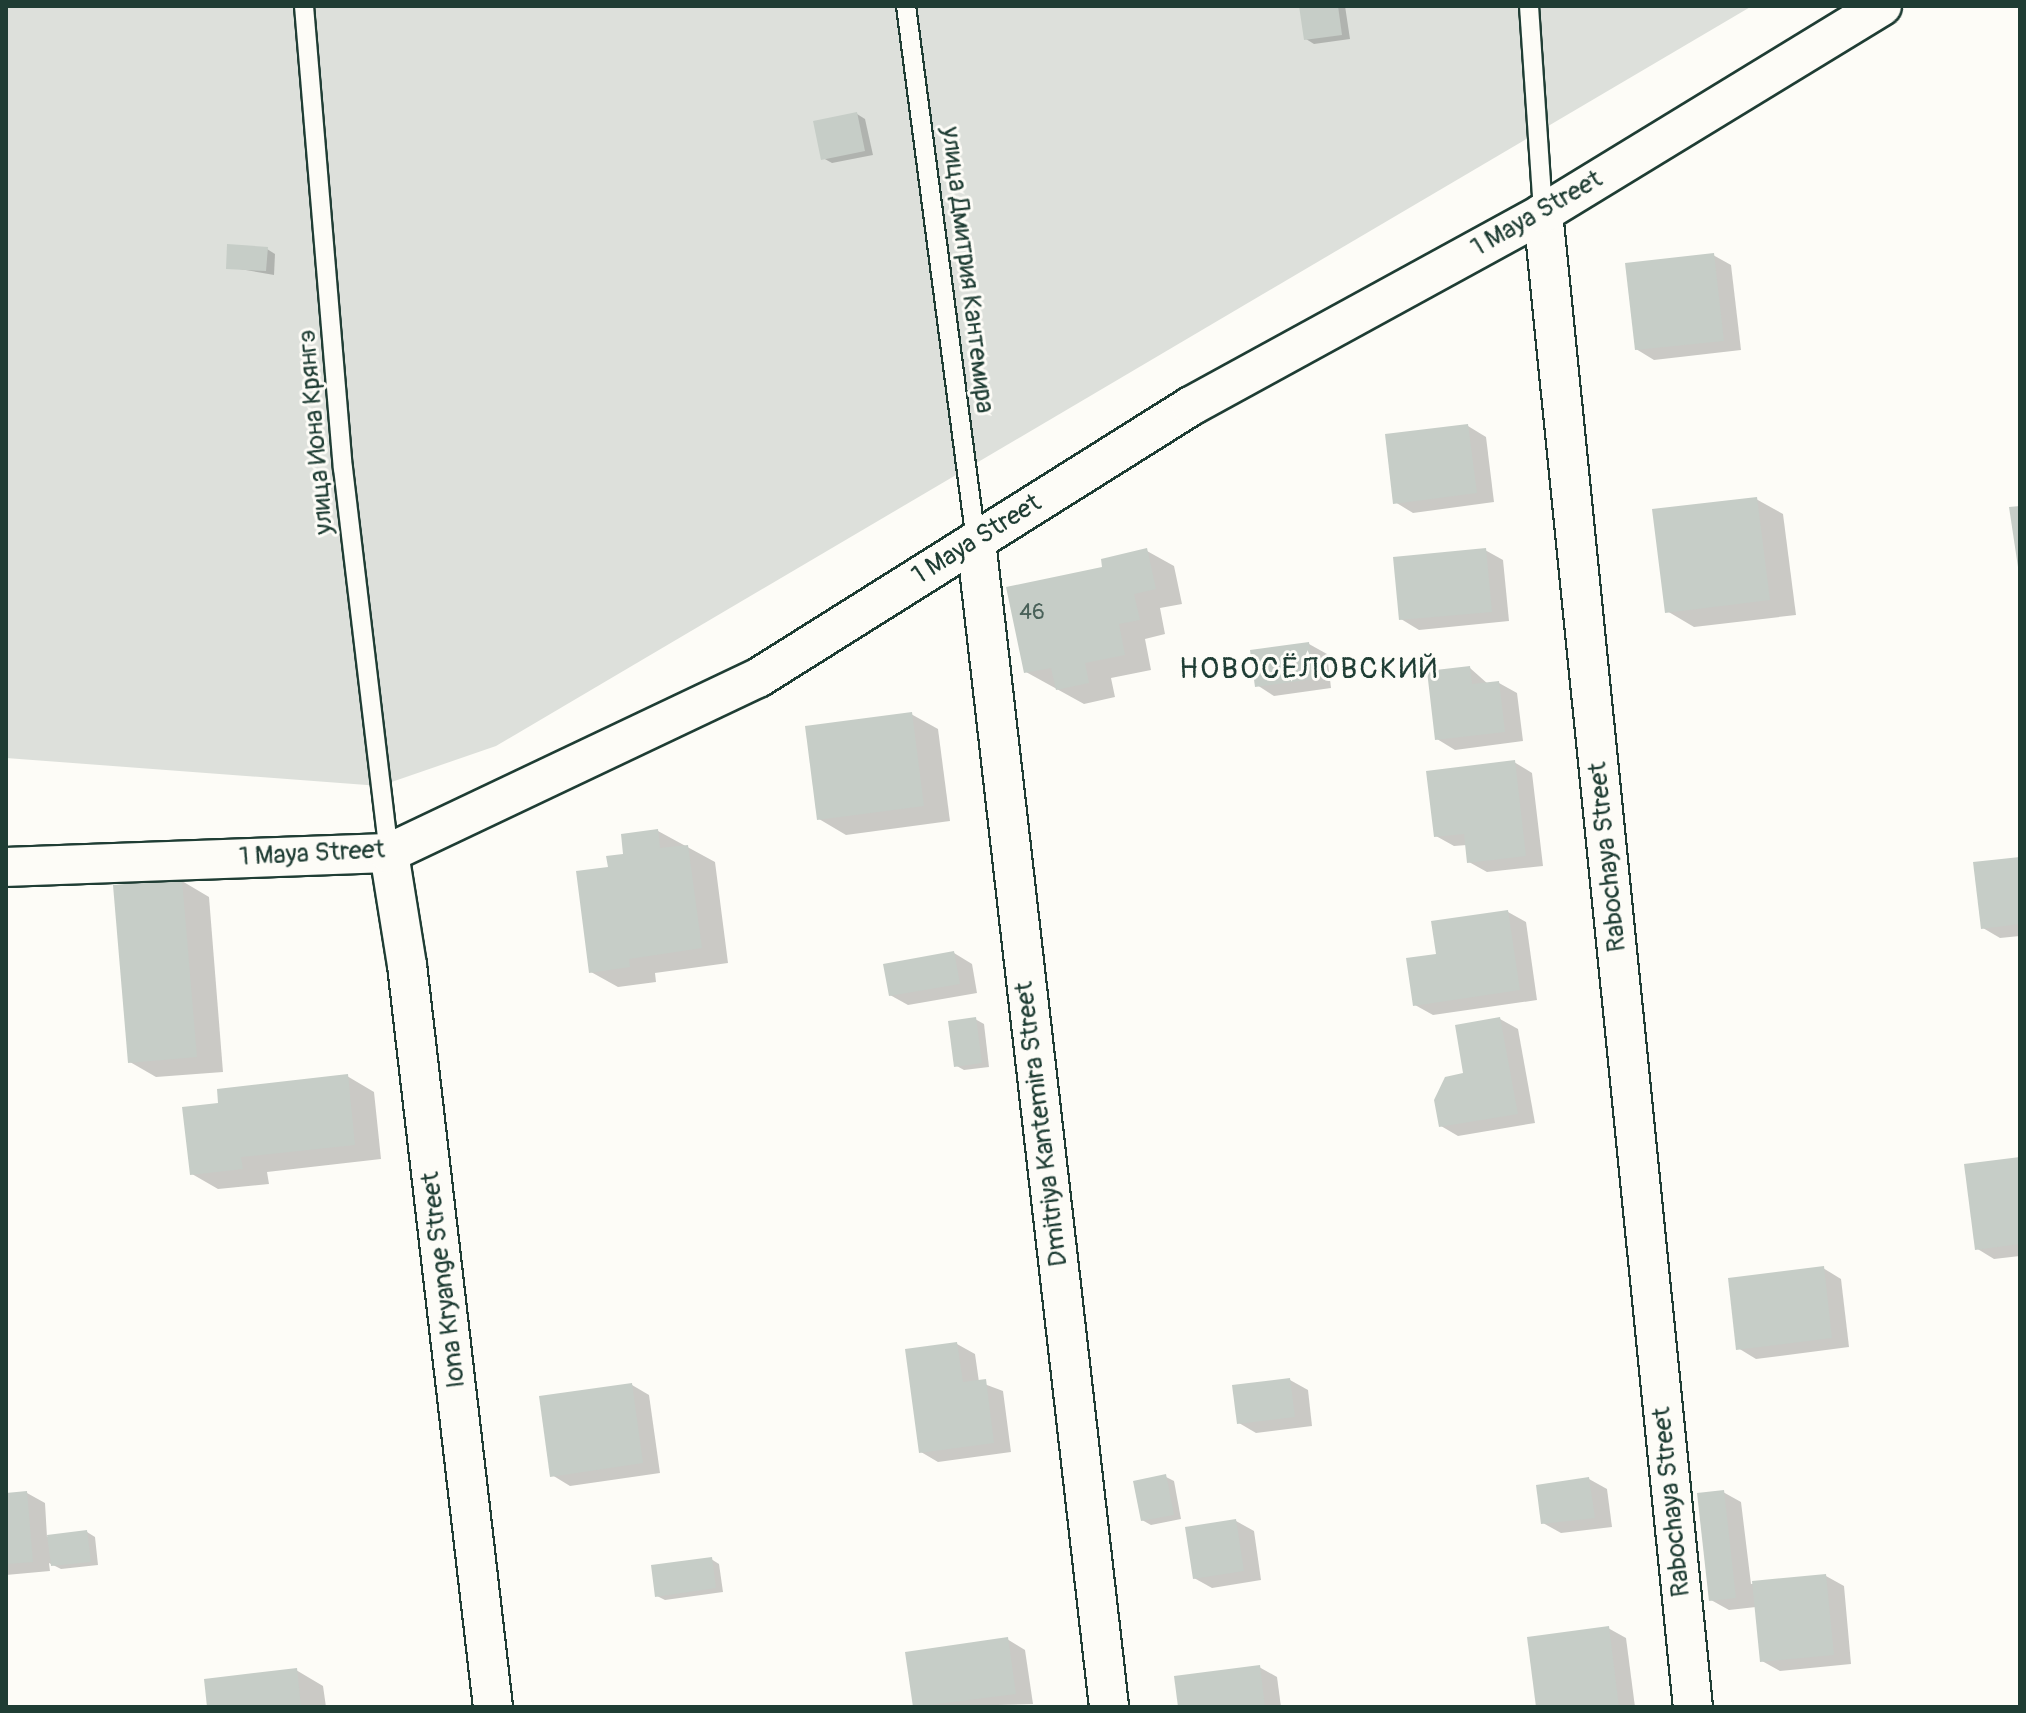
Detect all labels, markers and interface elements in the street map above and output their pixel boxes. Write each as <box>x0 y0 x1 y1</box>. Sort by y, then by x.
street label: улица Дмитрия Кантемира <box>934 125 1000 415</box>
street label: 1 Maya Street <box>1466 164 1608 264</box>
street label: улица Иона Крянгэ <box>291 328 341 536</box>
street label: 1 Maya Street <box>907 488 1047 592</box>
house number: 46 <box>1019 600 1045 626</box>
district label: НОВОСЁЛОВСКИЙ <box>1179 651 1439 687</box>
street label: Rabochaya Street <box>1583 761 1633 953</box>
street label: 1 Maya Street <box>238 835 386 873</box>
street label: Dmitriya Kantemira Street <box>1009 980 1075 1268</box>
street label: Iona Kryange Street <box>415 1170 473 1390</box>
street label: Rabochaya Street <box>1647 1406 1697 1598</box>

